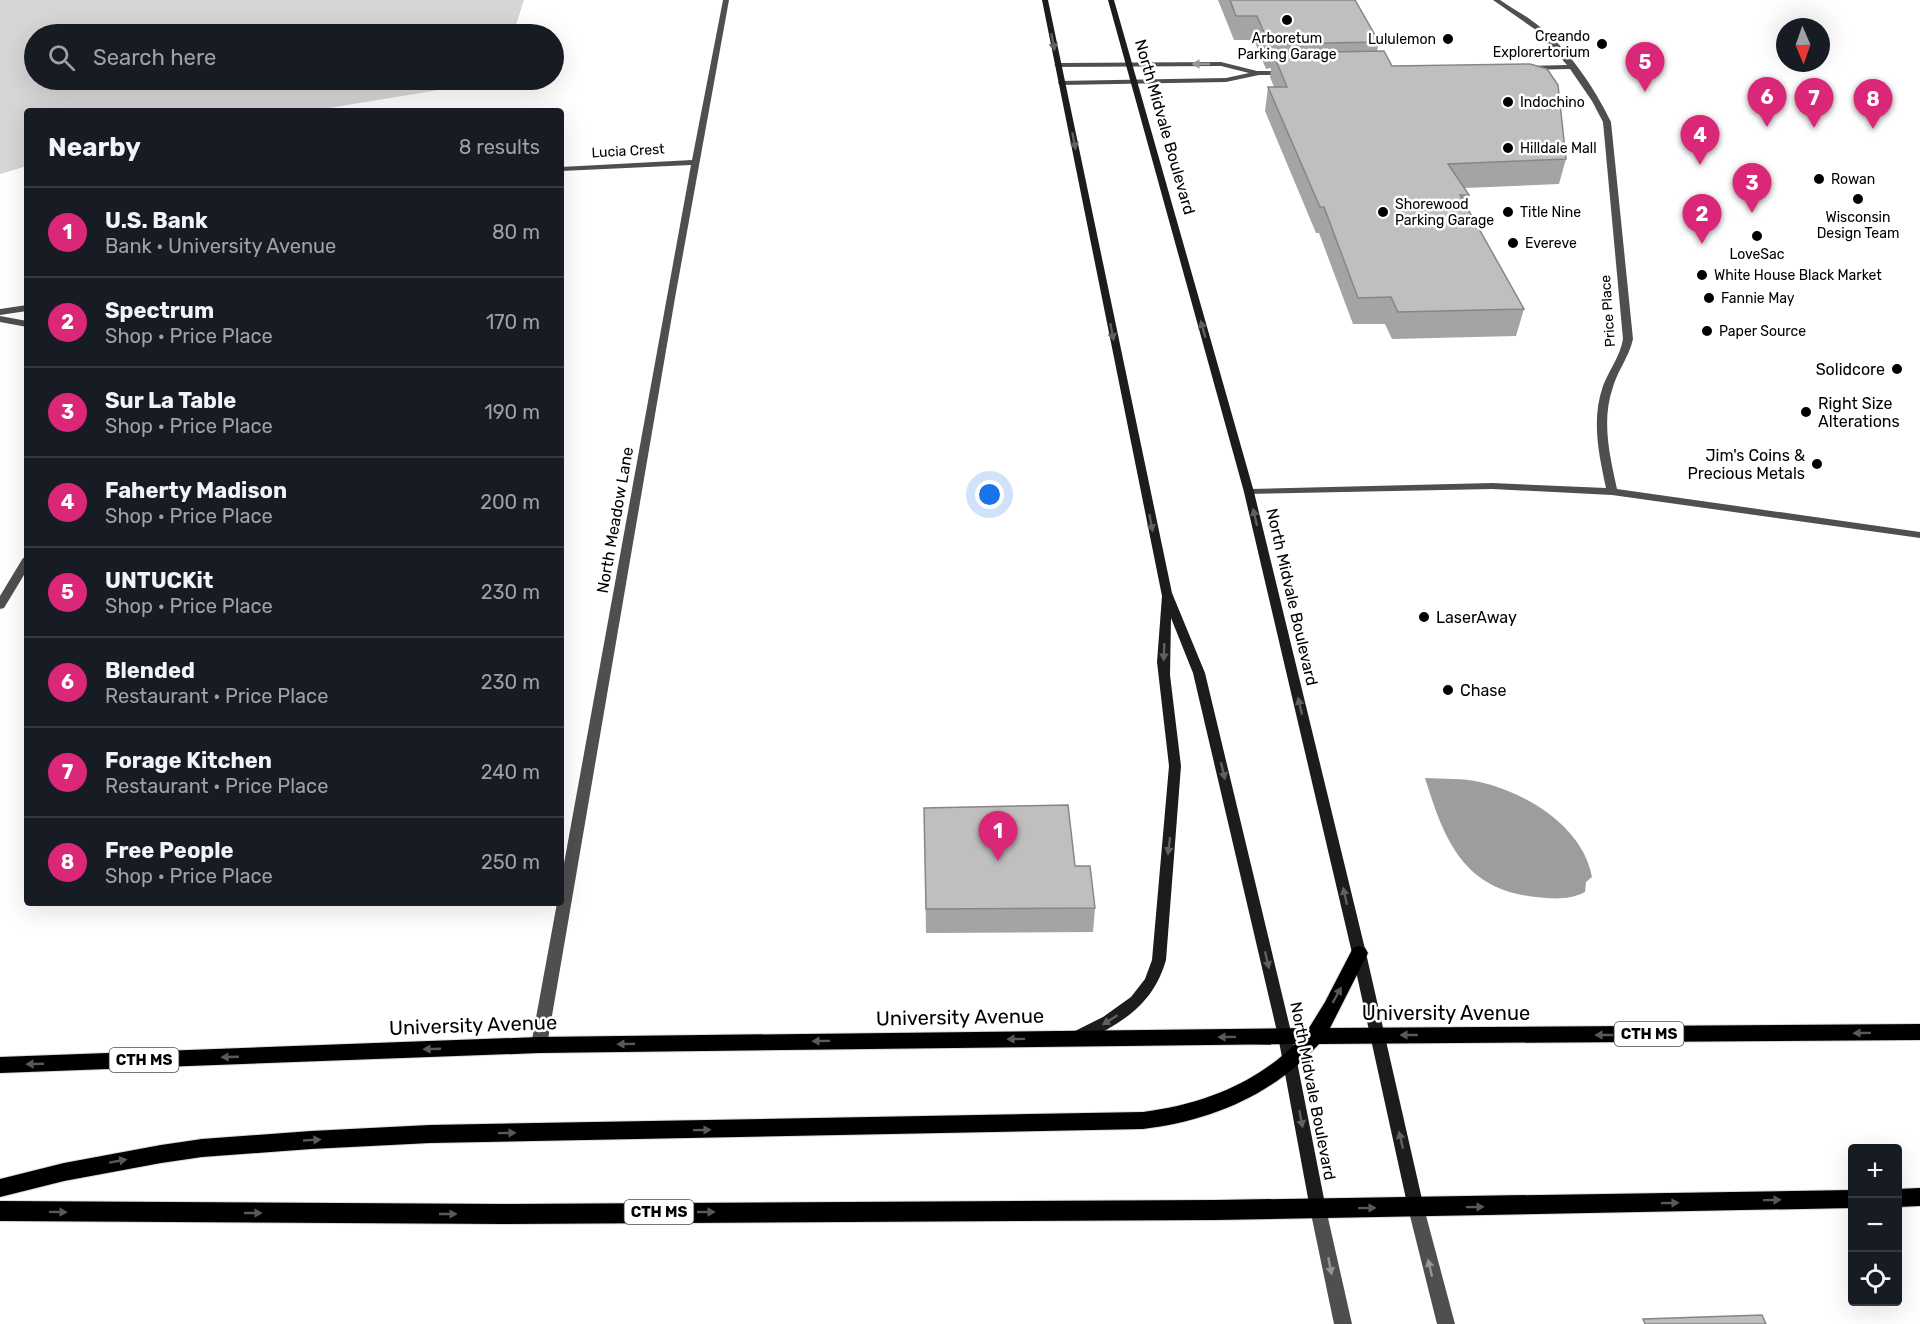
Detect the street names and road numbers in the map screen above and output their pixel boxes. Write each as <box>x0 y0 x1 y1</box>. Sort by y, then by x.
street label: North Midvale Boulevard <box>1131 37 1199 217</box>
street label: Lucia Crest <box>591 141 666 161</box>
street label: Price Place <box>1597 274 1619 348</box>
street label: North Meadow Lane <box>593 445 637 595</box>
street label: North Midvale Boulevard <box>1262 506 1322 688</box>
street label: North Midvale Boulevard <box>1286 1000 1340 1182</box>
street label: University Avenue <box>1362 1001 1530 1025</box>
street label: University Avenue <box>876 1004 1044 1030</box>
street label: University Avenue <box>388 1010 558 1040</box>
road number: CTH MS <box>1614 1022 1684 1046</box>
road number: CTH MS <box>110 1048 178 1072</box>
road number: CTH MS <box>624 1200 694 1224</box>

